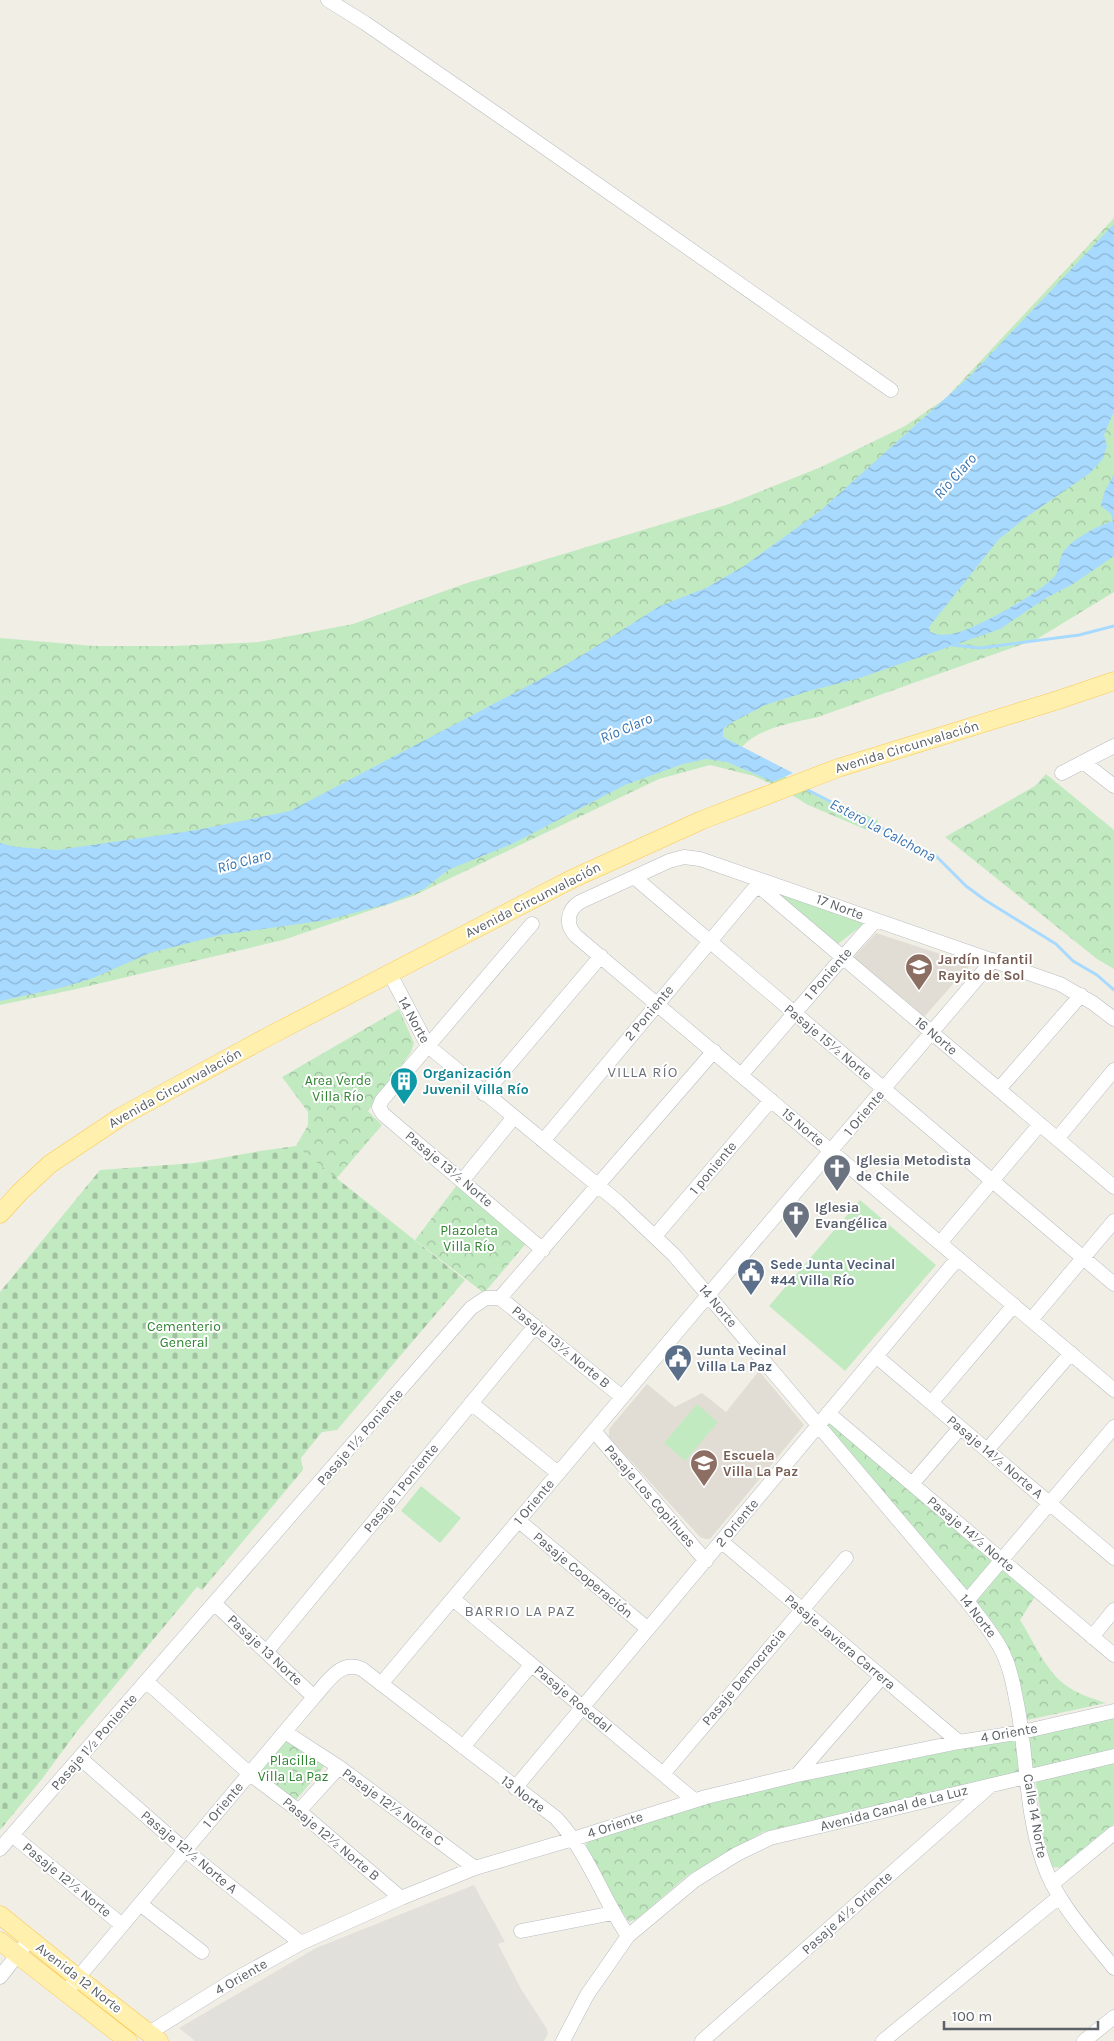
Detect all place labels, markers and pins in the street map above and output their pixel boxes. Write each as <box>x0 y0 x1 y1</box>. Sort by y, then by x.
place label: Jardín Infantil Rayito de Sol <box>938 951 1033 984</box>
school or university icon: Jardín Infantil Rayito de Sol <box>904 952 934 991</box>
place label: Organización Juvenil Villa Río <box>423 1065 529 1098</box>
building icon: Organización Juvenil Villa Río <box>389 1066 419 1105</box>
place label: Iglesia Metodista de Chile <box>856 1152 971 1185</box>
church icon: Iglesia Metodista de Chile <box>822 1153 852 1192</box>
place label: Iglesia Evangélica <box>815 1199 887 1232</box>
church icon: Iglesia Evangélica <box>781 1200 811 1239</box>
place label: Sede Junta Vecinal #44 Villa Río <box>770 1256 895 1289</box>
public building icon: Sede Junta Vecinal #44 Villa Río <box>736 1257 766 1296</box>
place label: Junta Vecinal Villa La Paz <box>697 1342 786 1375</box>
public building icon: Junta Vecinal Villa La Paz <box>663 1343 693 1382</box>
place label: Escuela Villa La Paz <box>723 1447 798 1480</box>
school or university icon: Escuela Villa La Paz <box>689 1448 719 1487</box>

